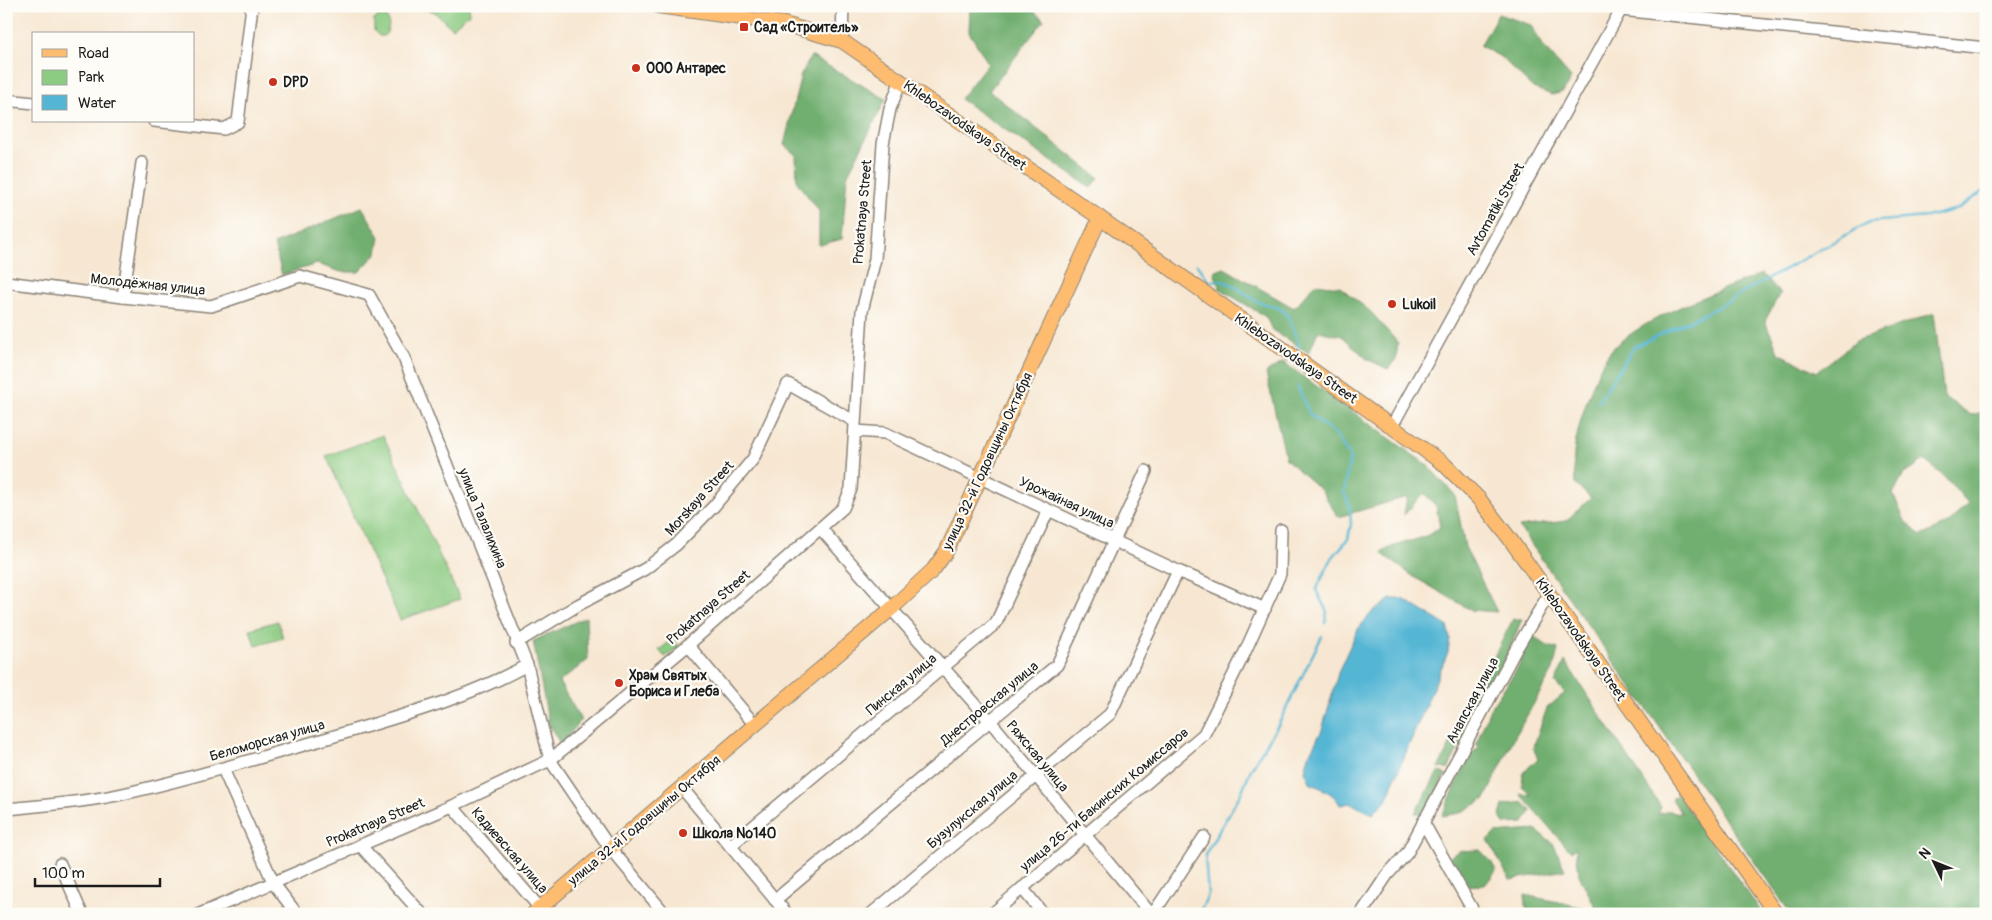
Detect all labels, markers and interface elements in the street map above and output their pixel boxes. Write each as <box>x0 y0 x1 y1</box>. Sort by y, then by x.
place label: Сад «Строитель» <box>754 19 859 36</box>
marker: Сад «Строитель» <box>738 21 750 33</box>
legend <box>32 32 195 122</box>
text: Road <box>78 44 109 63</box>
place label: ООО Антарес <box>646 60 726 77</box>
marker: ООО Антарес <box>630 62 642 74</box>
text: Park <box>78 68 105 87</box>
place label: DPD <box>283 74 309 91</box>
marker: DPD <box>267 76 279 88</box>
street label: Khlebozavodskaya Street <box>900 77 1030 175</box>
text: Water <box>78 94 117 113</box>
street label: Prokatnaya Street <box>849 159 876 265</box>
street label: Avtomatiki Street <box>1463 160 1528 259</box>
street label: Молодёжная улица <box>90 270 206 299</box>
place label: Lukoil <box>1402 296 1436 313</box>
marker: Lukoil <box>1386 298 1398 310</box>
street label: Khlebozavodskaya Street <box>1231 310 1361 408</box>
street label: улица 32-й Годовщины Октября <box>938 370 1036 554</box>
street label: Morskaya Street <box>661 457 738 539</box>
street label: улица Талалихина <box>454 465 510 571</box>
street label: Урожайная улица <box>1017 473 1117 532</box>
street label: Prokatnaya Street <box>663 566 754 648</box>
street label: Khlebozavodskaya Street <box>1532 575 1630 704</box>
street label: Пинская улица <box>863 650 940 719</box>
street label: Анапская улица <box>1443 654 1502 746</box>
street label: Днестровская улица <box>936 658 1042 750</box>
place label: Храм Святых Бориса и Глеба <box>629 667 720 700</box>
marker: Храм Святых Бориса и Глеба <box>613 677 625 689</box>
street label: Беломорская улица <box>208 716 327 765</box>
street label: Ряжская улица <box>1003 717 1072 795</box>
street label: улица 26-ти Бакинских Комиссаров <box>1016 724 1192 876</box>
street label: улица 32-й Годовщины Октября <box>564 752 724 890</box>
street label: Бузулукская улица <box>924 767 1021 852</box>
street label: Prokatnaya Street <box>323 794 427 851</box>
street label: Кадиевская улица <box>468 804 552 897</box>
place label: Школа №140 <box>692 825 777 842</box>
marker: Школа №140 <box>677 827 689 839</box>
north arrow <box>1910 838 1960 888</box>
text: N <box>1915 844 1934 863</box>
scale bar <box>35 855 160 887</box>
text: 100 m <box>42 864 85 883</box>

